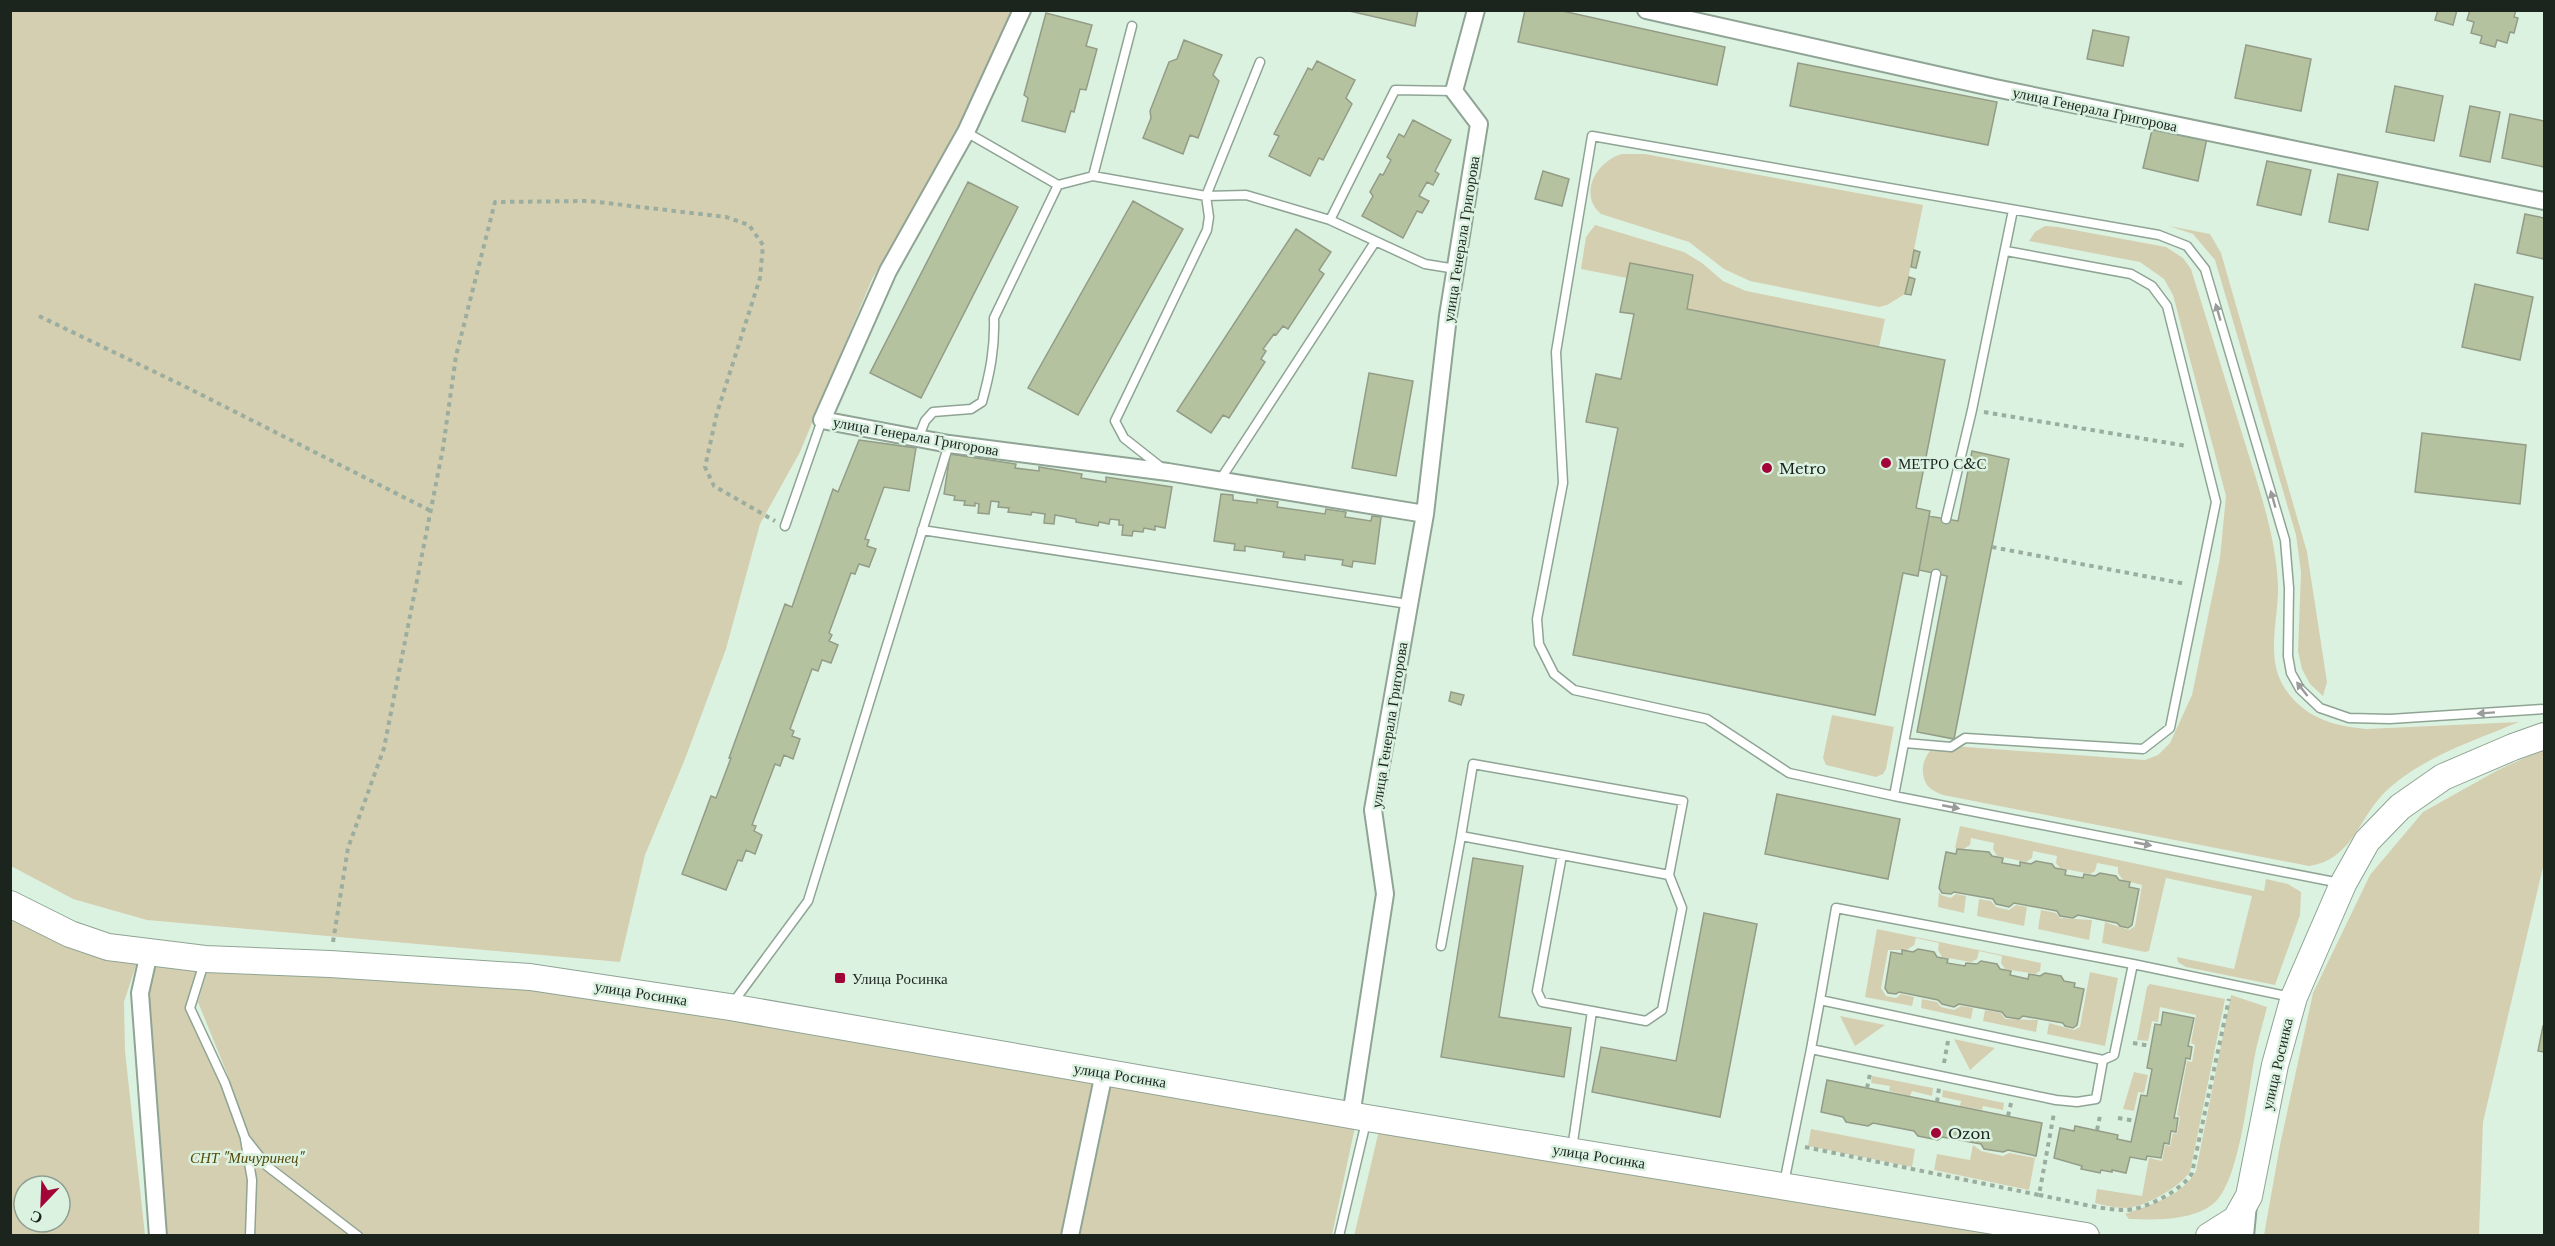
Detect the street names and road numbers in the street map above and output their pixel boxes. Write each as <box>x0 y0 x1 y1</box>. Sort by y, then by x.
street label: улица Генерала Григорова <box>2011 82 2179 136</box>
street label: улица Генерала Григорова <box>1438 154 1484 323</box>
street label: улица Генерала Григорова <box>832 412 1001 460</box>
street label: улица Генерала Григорова <box>1366 640 1412 809</box>
street label: улица Росинка <box>593 976 689 1010</box>
street label: улица Росинка <box>2257 1016 2297 1112</box>
street label: улица Росинка <box>1072 1058 1168 1092</box>
street label: улица Росинка <box>1551 1139 1647 1173</box>

